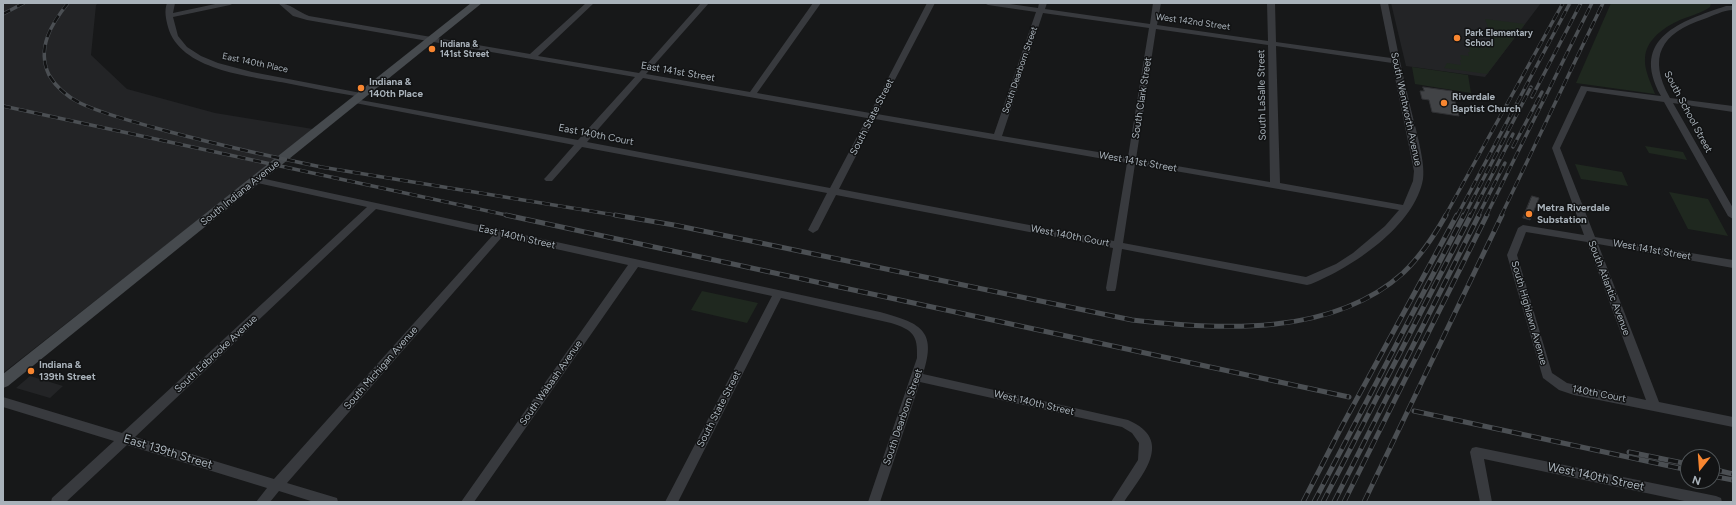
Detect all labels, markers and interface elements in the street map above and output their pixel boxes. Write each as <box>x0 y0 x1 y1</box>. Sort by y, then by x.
street label: West 142nd Street <box>1155 11 1231 33</box>
street label: South Dearborn Street <box>1000 25 1040 115</box>
place label: Park Elementary School <box>1465 28 1533 49</box>
marker: Park Elementary School <box>1452 33 1462 43</box>
place label: Indiana & 141st Street <box>440 39 489 60</box>
marker: Indiana & 141st Street <box>427 44 437 54</box>
street label: South LaSalle Street <box>1255 49 1269 141</box>
street label: East 140th Place <box>221 51 289 75</box>
street label: South Wentworth Avenue <box>1388 51 1424 167</box>
street label: South Clark Street <box>1130 56 1154 140</box>
street label: East 141st Street <box>640 60 716 84</box>
street label: South School Street <box>1661 69 1715 155</box>
place label: Indiana & 140th Place <box>369 76 423 100</box>
street label: South State Street <box>848 77 896 157</box>
marker: Indiana & 140th Place <box>356 83 366 93</box>
place label: Riverdale Baptist Church <box>1452 91 1521 114</box>
marker: Riverdale Baptist Church <box>1439 98 1449 108</box>
street label: East 140th Court <box>557 122 635 148</box>
street label: West 141st Street <box>1098 149 1178 175</box>
street label: South Indiana Avenue <box>198 158 282 228</box>
place label: Metra Riverdale Substation <box>1537 202 1610 226</box>
marker: Metra Riverdale Substation <box>1524 209 1534 219</box>
street label: East 140th Street <box>477 222 557 252</box>
street label: West 140th Court <box>1030 222 1110 250</box>
street label: West 141st Street <box>1612 237 1692 263</box>
street label: South Atlantic Avenue <box>1585 239 1633 337</box>
street label: South Highlawn Avenue <box>1508 260 1550 366</box>
street label: South Edbrooke Avenue <box>172 313 260 395</box>
street label: South Michigan Avenue <box>342 324 420 412</box>
street label: South Wabash Avenue <box>517 338 585 428</box>
place label: Indiana & 139th Street <box>39 359 96 382</box>
marker: Indiana & 139th Street <box>26 366 36 376</box>
street label: South Dearborn Street <box>881 367 925 467</box>
street label: South State Street <box>695 369 743 449</box>
street label: 140th Court <box>1571 383 1627 405</box>
street label: West 140th Street <box>993 388 1075 418</box>
street label: East 139th Street <box>122 432 214 472</box>
north arrow <box>1680 449 1720 489</box>
street label: West 140th Street <box>1546 460 1646 494</box>
text: N <box>1691 473 1703 487</box>

